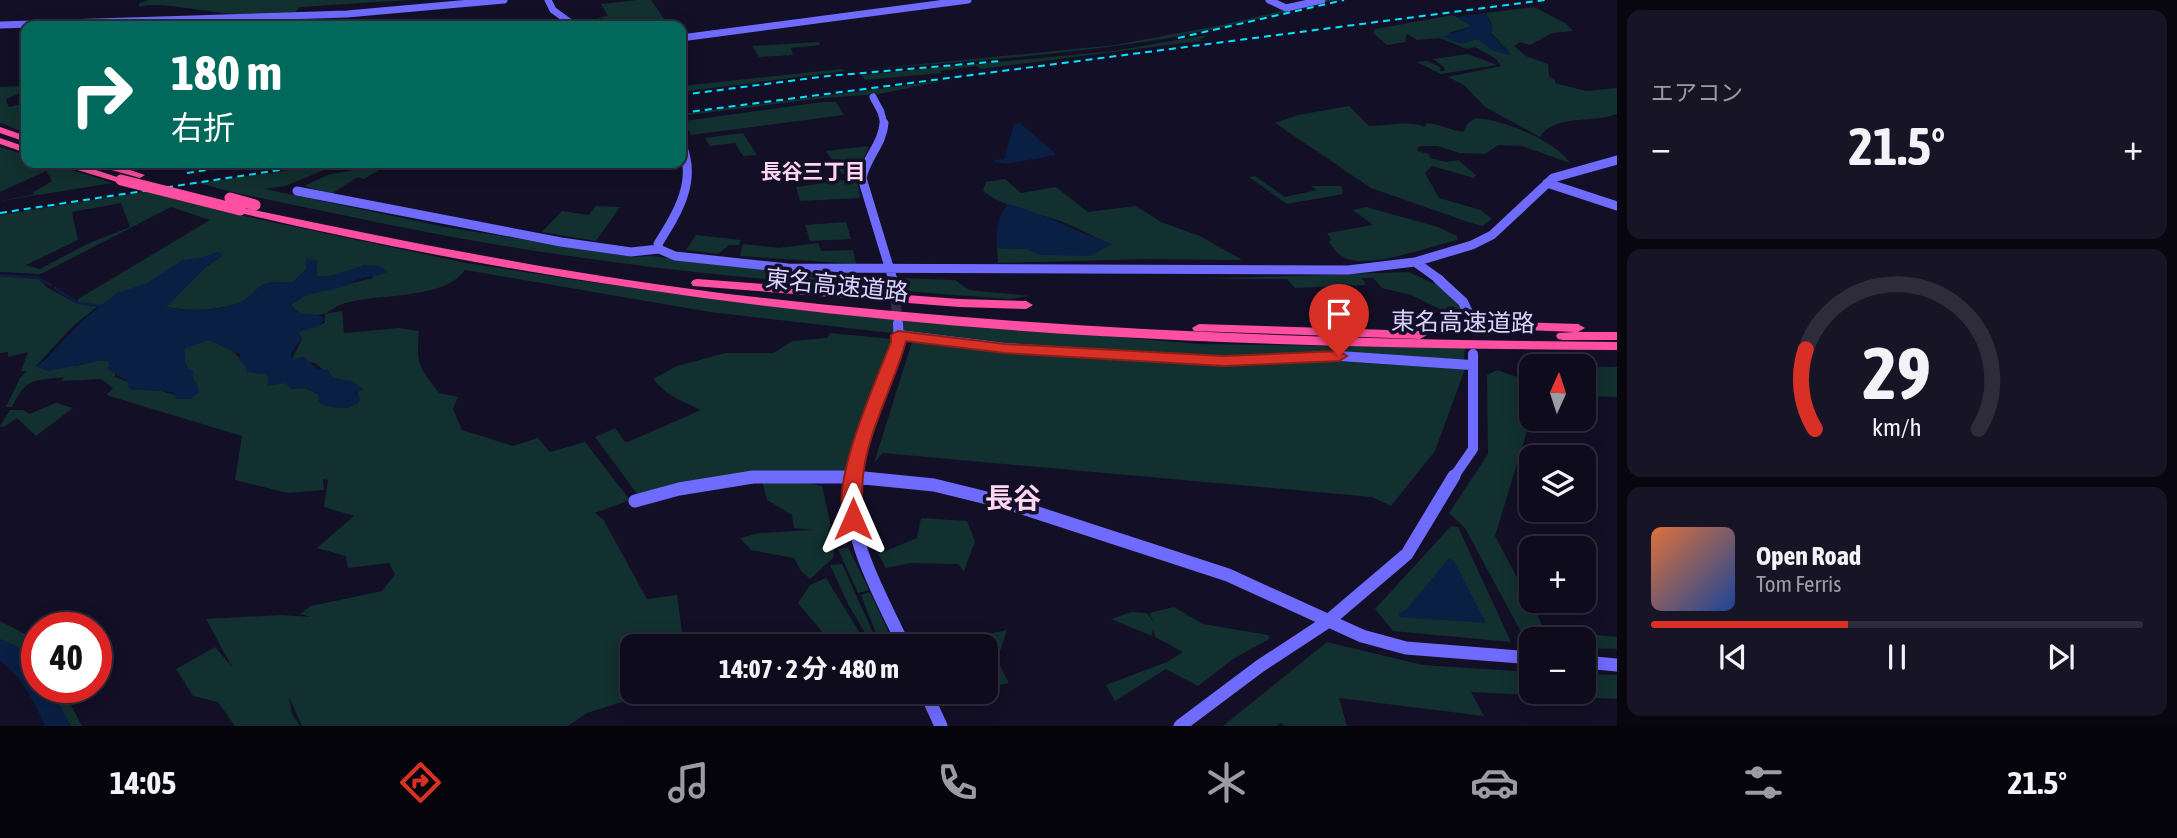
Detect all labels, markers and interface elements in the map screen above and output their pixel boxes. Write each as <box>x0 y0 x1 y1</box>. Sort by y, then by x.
text: 180 m <box>171 44 282 100</box>
icon: right <box>56 49 147 140</box>
text: エアコン <box>1651 80 1743 106</box>
text: 右折 <box>171 109 235 146</box>
text: 21.5° <box>1849 116 1945 176</box>
text: − <box>1651 125 1671 168</box>
text: + <box>2123 125 2143 168</box>
district label: 長谷三丁目 <box>761 159 866 183</box>
street label: 東名高速道路 <box>764 264 910 306</box>
pin <box>1309 284 1369 356</box>
icon: arrive <box>1320 295 1358 333</box>
street label: 東名高速道路 <box>1391 307 1535 337</box>
text: 29 <box>1863 331 1931 414</box>
north arrow <box>1519 354 1596 430</box>
map controls <box>1519 354 1596 704</box>
text: km/h <box>1872 413 1922 441</box>
button: layers <box>1519 445 1596 522</box>
position arrow <box>816 482 890 556</box>
district label: 長谷 <box>985 482 1041 514</box>
button: + <box>1519 536 1596 613</box>
text: Open Road <box>1756 541 1861 571</box>
text: Tom Ferris <box>1756 571 1841 597</box>
speed limit sign: 40 <box>21 612 112 703</box>
button: − <box>1519 627 1596 704</box>
icon: previous <box>1714 638 1752 676</box>
icon: pause <box>1878 638 1916 676</box>
icon: next <box>2042 638 2080 676</box>
text: 14:07 · 2 分 · 480 m <box>719 654 899 684</box>
icon: directions <box>396 758 445 807</box>
icon: music <box>664 758 713 807</box>
icon: phone <box>933 758 982 807</box>
icon: climate <box>1202 758 1251 807</box>
icon: car <box>1470 758 1519 807</box>
icon: filters <box>1739 758 1788 807</box>
text: 14:05 <box>110 764 176 801</box>
text: 21.5° <box>2007 764 2067 801</box>

